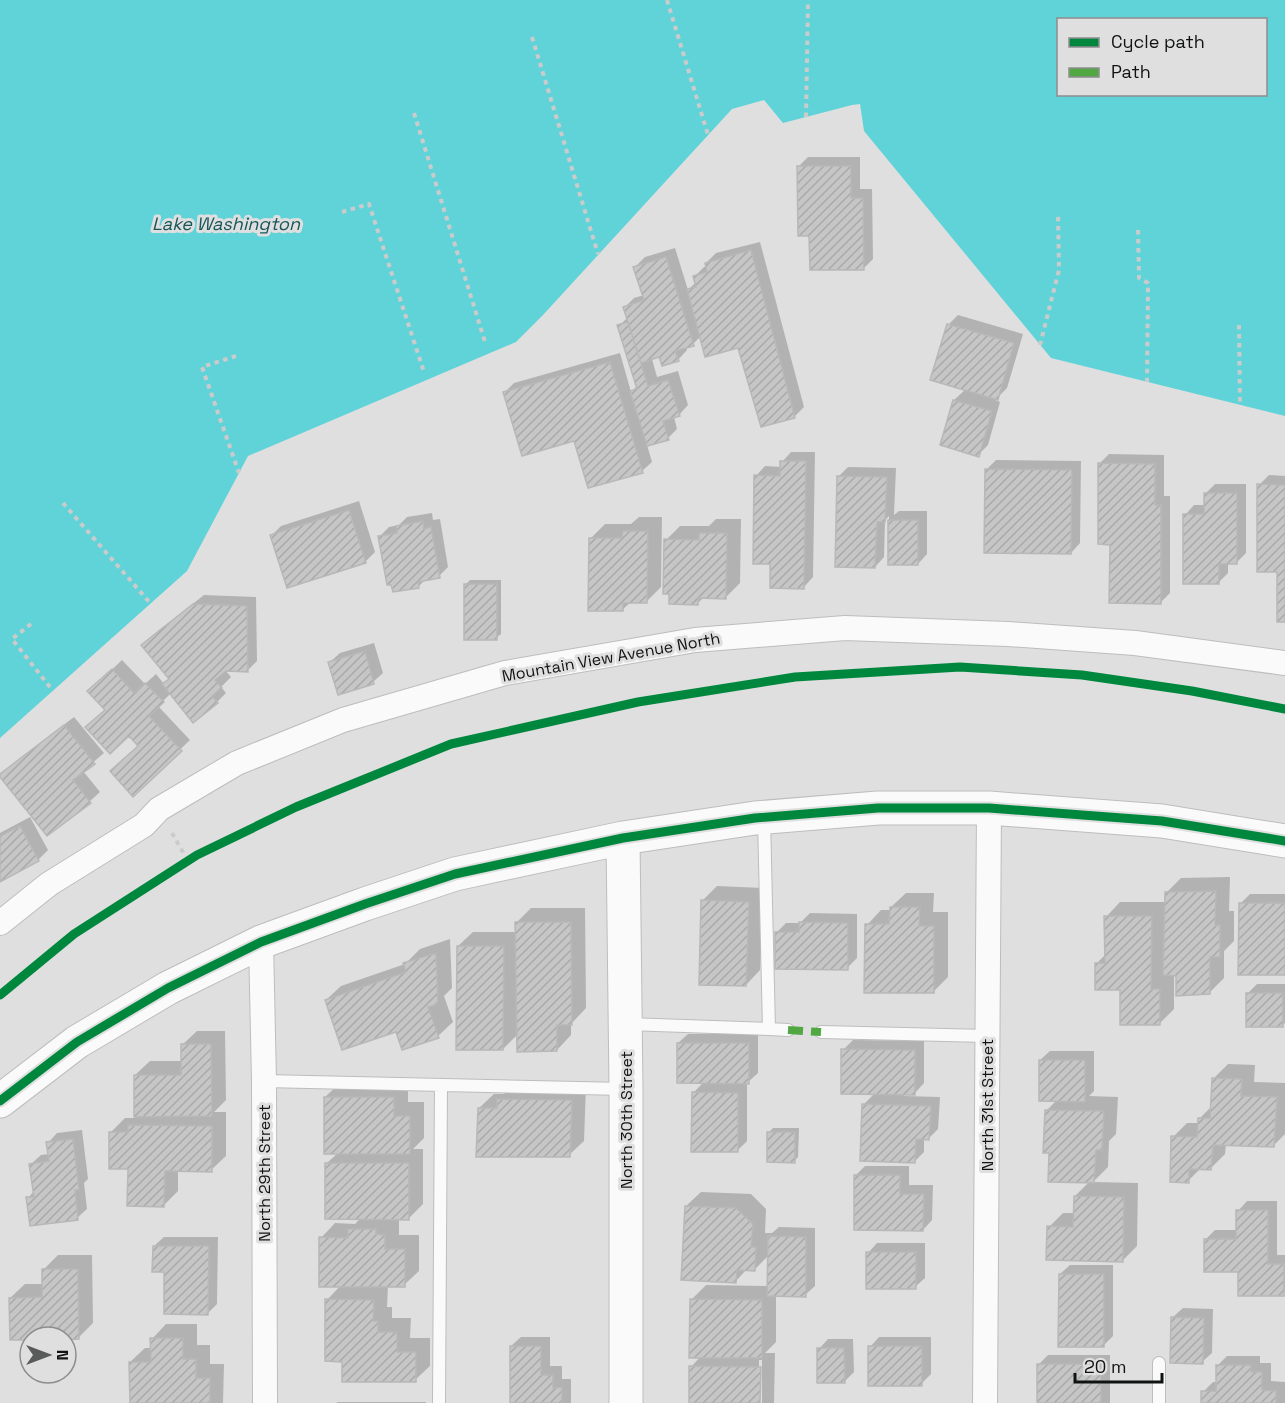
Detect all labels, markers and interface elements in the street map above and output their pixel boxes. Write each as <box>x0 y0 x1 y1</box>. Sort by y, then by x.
legend <box>1057 18 1267 96</box>
text: Cycle path <box>1111 30 1205 53</box>
text: Path <box>1111 60 1151 83</box>
water label: Lake Washington <box>152 212 301 235</box>
street label: Mountain View Avenue North <box>500 627 722 687</box>
street label: North 31st Street <box>977 1039 998 1171</box>
street label: North 30th Street <box>616 1051 637 1189</box>
street label: North 29th Street <box>254 1104 275 1242</box>
north arrow <box>18 1325 78 1385</box>
scale bar <box>1075 1346 1162 1384</box>
text: N <box>52 1350 73 1360</box>
text: 20 m <box>1084 1355 1127 1378</box>

